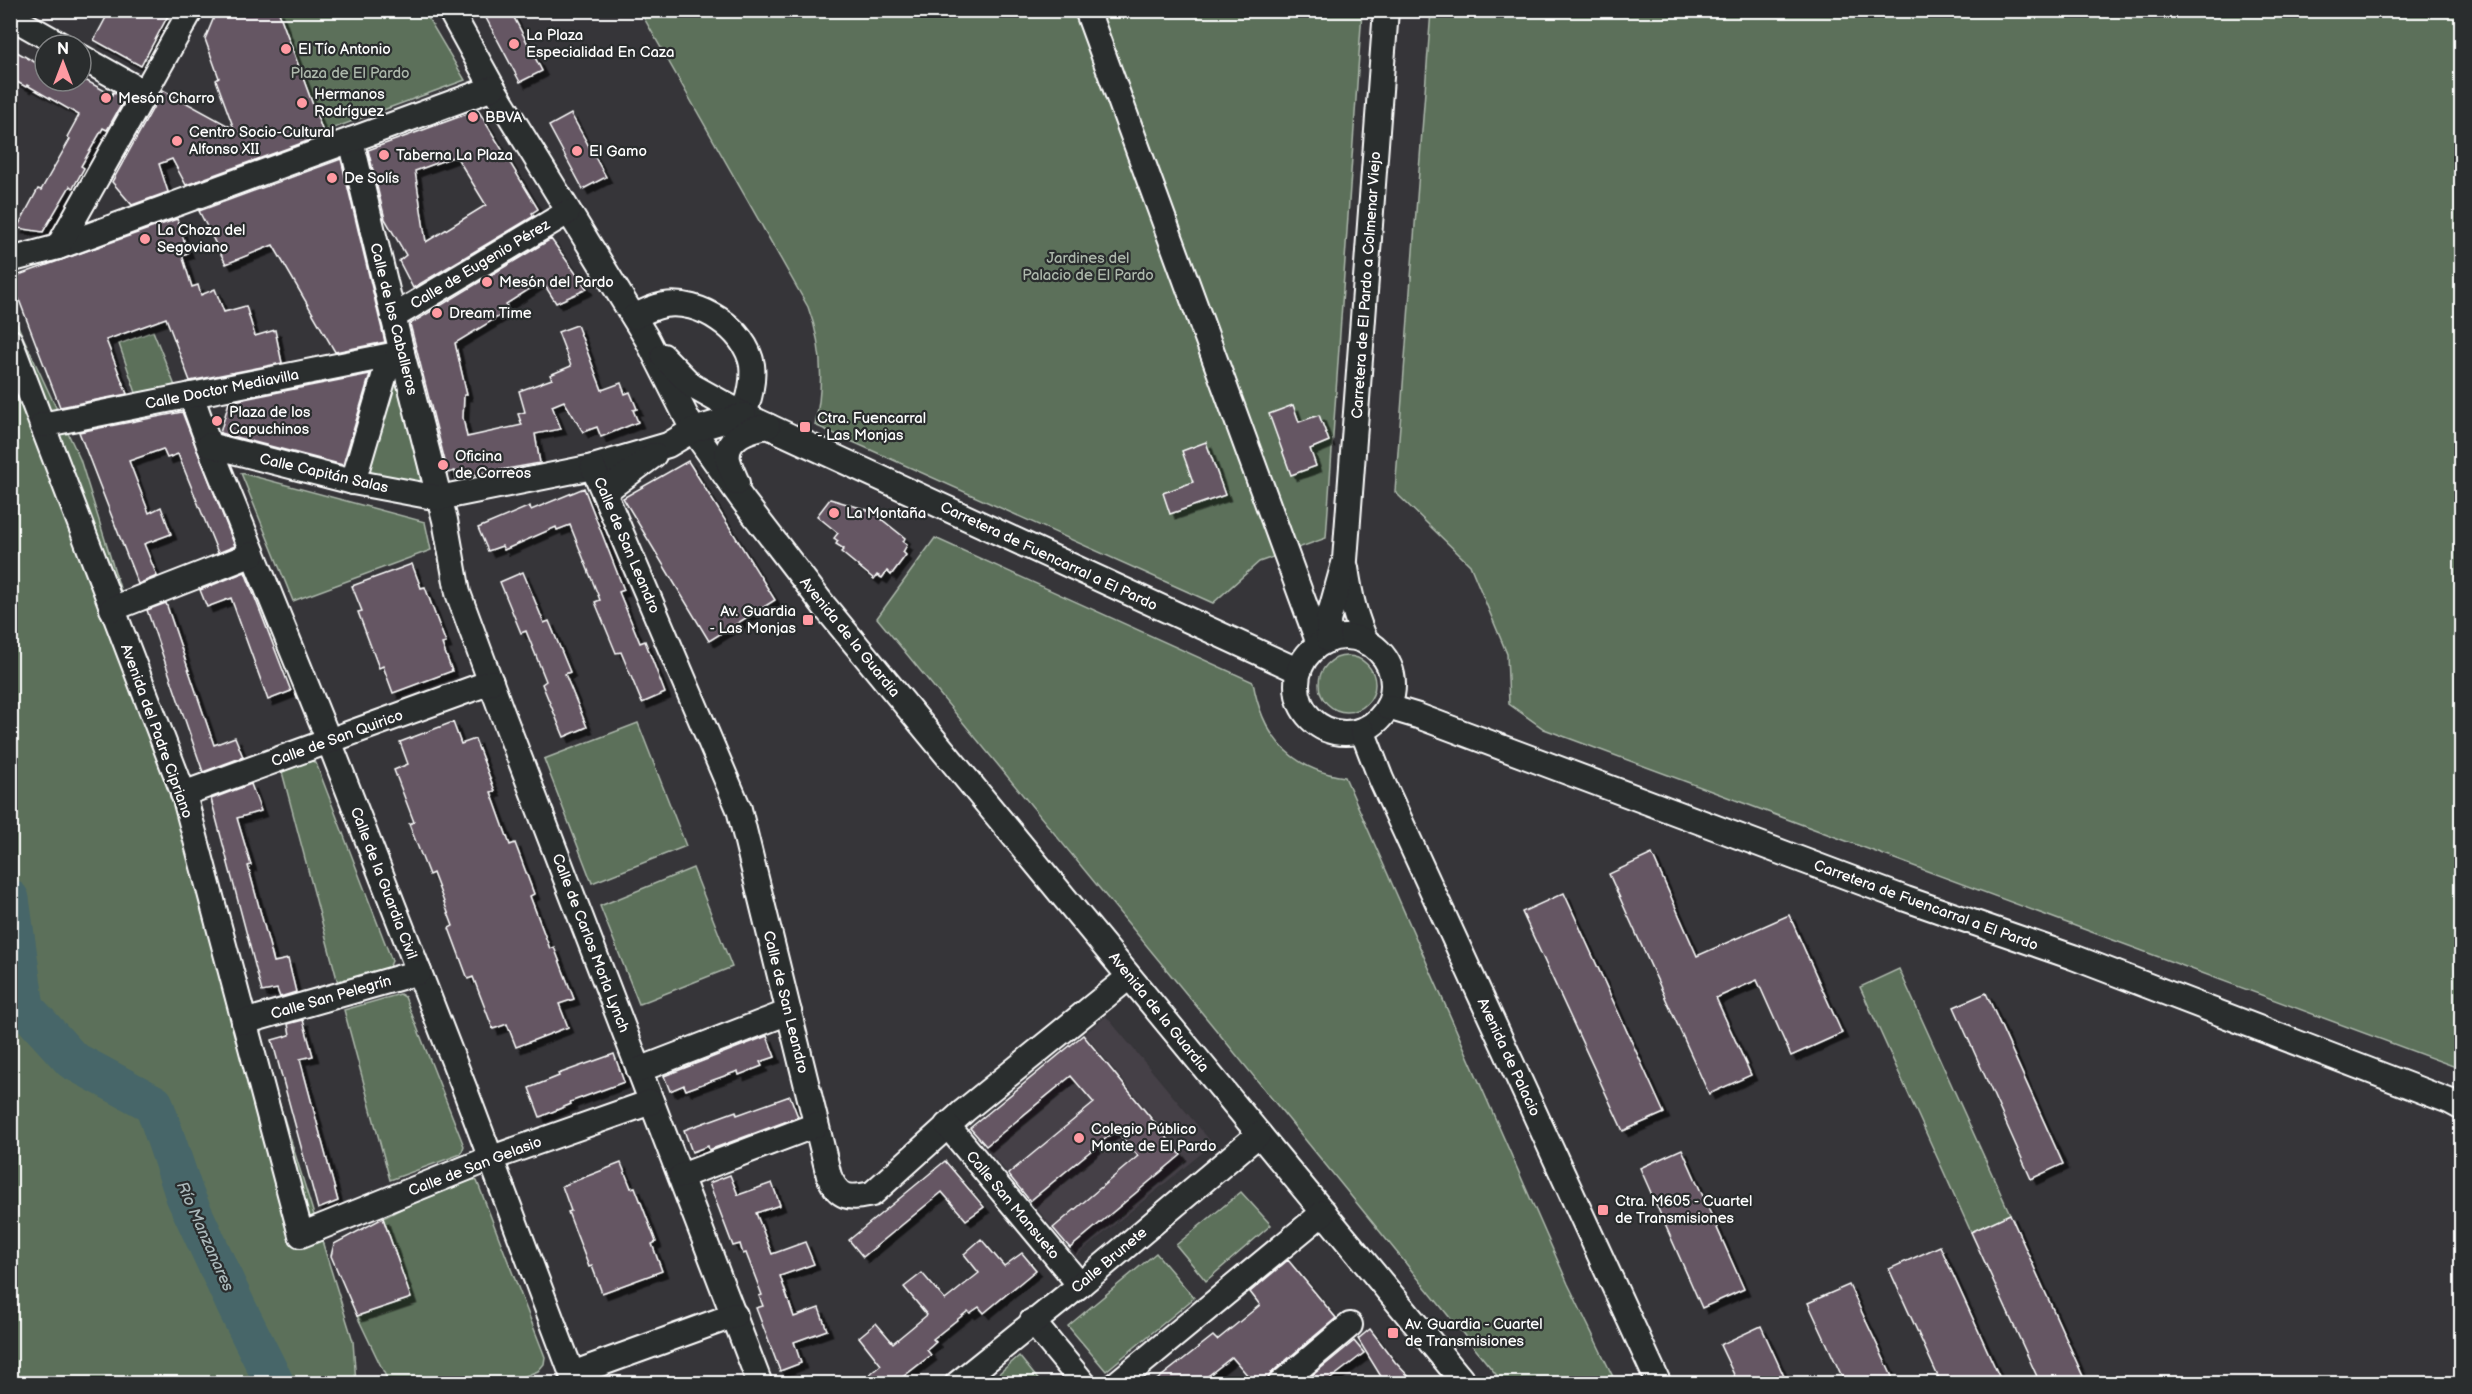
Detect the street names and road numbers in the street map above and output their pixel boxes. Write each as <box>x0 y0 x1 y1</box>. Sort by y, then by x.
street label: Carretera de El Pardo a Colmenar Viejo <box>1348 151 1385 419</box>
street label: Calle de Eugenio Pérez <box>407 215 554 314</box>
street label: Calle de los Caballeros <box>365 241 422 398</box>
street label: Calle Doctor Mediavilla <box>144 365 301 414</box>
street label: Calle Capitán Salas <box>258 449 391 498</box>
street label: Calle de San Leandro <box>589 474 664 616</box>
street label: Carretera de Fuencarral a El Pardo <box>937 498 1160 615</box>
street label: Avenida de la Guardia <box>795 573 904 701</box>
street label: Avenida del Padre Cipriano <box>116 641 197 821</box>
street label: Calle de San Quirico <box>269 706 406 771</box>
street label: Calle de la Guardia Civil <box>346 804 421 962</box>
street label: Calle de Carlos Morla Lynch <box>548 851 633 1035</box>
street label: Carretera de Fuencarral a El Pardo <box>1811 856 2041 955</box>
street label: Calle de San Leandro <box>759 929 812 1075</box>
street label: Avenida de la Guardia <box>1104 948 1213 1076</box>
street label: Calle San Pelegrín <box>269 971 394 1024</box>
street label: Avenida de Palacio <box>1473 995 1544 1119</box>
street label: Calle de San Gelasio <box>406 1132 545 1201</box>
street label: Calle San Mansueto <box>962 1147 1064 1263</box>
street label: Calle Brunete <box>1068 1223 1151 1298</box>

